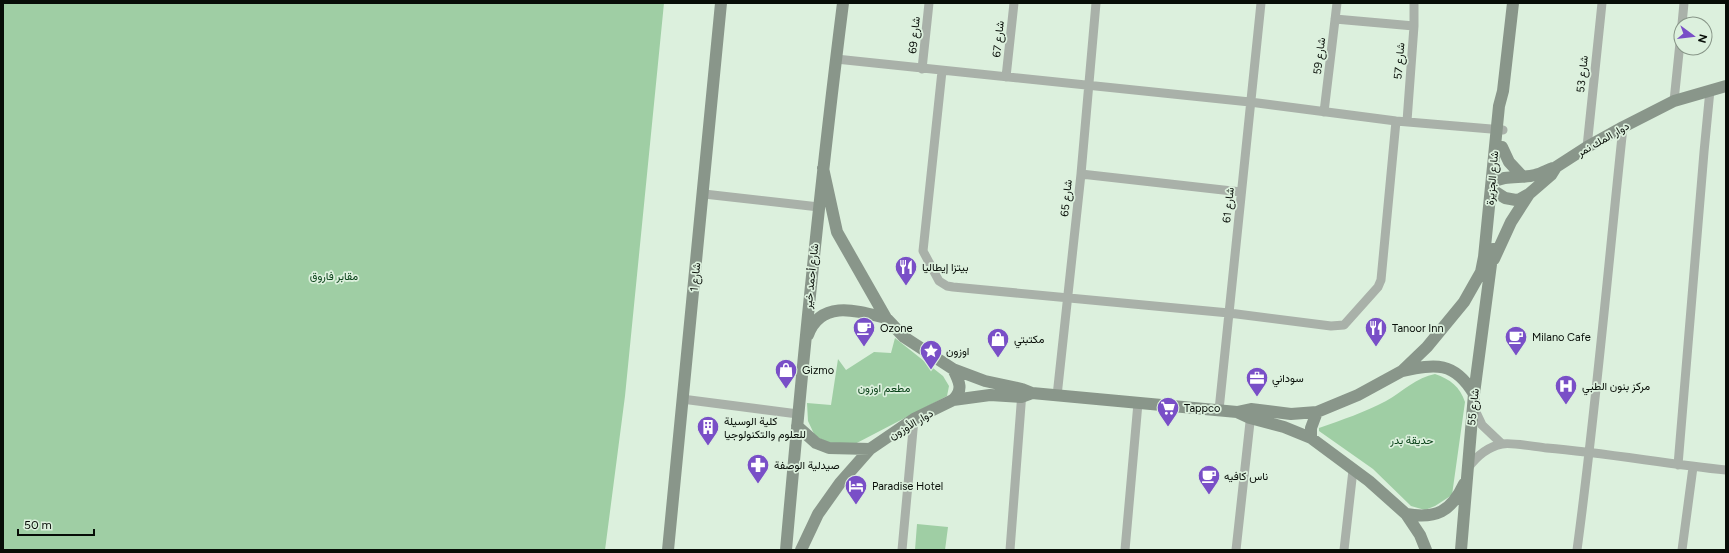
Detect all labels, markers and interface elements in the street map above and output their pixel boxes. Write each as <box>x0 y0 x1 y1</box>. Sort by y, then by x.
street label: شارع 69 <box>906 16 924 54</box>
north arrow <box>1673 16 1713 56</box>
street label: شارع 67 <box>990 20 1008 58</box>
text: N <box>1695 33 1710 44</box>
street label: شارع 59 <box>1311 36 1329 76</box>
street label: شارع 57 <box>1391 42 1409 80</box>
street label: شارع 53 <box>1574 55 1592 93</box>
street label: دوار المك نمر <box>1574 119 1631 160</box>
street label: شارع الجزيرة <box>1484 150 1502 206</box>
street label: شارع 65 <box>1058 178 1076 217</box>
street label: شارع 61 <box>1220 186 1238 224</box>
street label: شارع أحمد خير <box>801 242 822 310</box>
restaurant icon: بيتزا إيطاليا <box>893 254 919 287</box>
street label: شارع 1 <box>687 261 705 292</box>
place label: بيتزا إيطاليا <box>922 261 969 274</box>
park label: مقابر فاروق <box>310 270 358 283</box>
cafe icon: Ozone <box>851 315 877 348</box>
restaurant icon: Tanoor Inn <box>1363 315 1389 348</box>
place label: Ozone <box>880 322 912 335</box>
place label: Tanoor Inn <box>1392 322 1444 335</box>
cafe icon: Milano Cafe <box>1503 324 1529 357</box>
shop icon: مكتبتي <box>985 326 1011 359</box>
place label: Milano Cafe <box>1532 331 1591 344</box>
place label: مكتبتي <box>1014 333 1044 349</box>
place icon: اوزون <box>918 338 944 371</box>
place label: اوزون <box>946 345 969 358</box>
shop icon: Gizmo <box>773 357 799 390</box>
place label: Gizmo <box>802 364 834 377</box>
office icon: سوداني <box>1244 365 1270 398</box>
place label: سوداني <box>1272 372 1304 388</box>
hospital icon: مركز بنون الطبي <box>1553 373 1579 406</box>
place label: مركز بنون الطبي <box>1582 380 1650 396</box>
park label: مطعم اوزون <box>858 382 910 396</box>
street label: شارع 55 <box>1465 387 1483 426</box>
supermarket icon: Tappco <box>1155 395 1181 428</box>
place label: Tappco <box>1184 402 1220 415</box>
street label: دوار الأوزون <box>887 407 936 442</box>
building icon: كلية الوسيلة للعلوم والتكنولوجيا <box>695 414 721 447</box>
place label: كلية الوسيلة للعلوم والتكنولوجيا <box>724 415 806 442</box>
park label: حديقة بدر <box>1389 434 1434 447</box>
pharmacy icon: صيدلية الوصفة <box>745 452 771 485</box>
place label: صيدلية الوصفة <box>774 459 840 472</box>
cafe icon: ناس كافيه <box>1196 463 1222 496</box>
place label: ناس كافيه <box>1224 470 1268 483</box>
hotel icon: Paradise Hotel <box>843 473 869 506</box>
place label: Paradise Hotel <box>872 480 943 493</box>
scale bar <box>18 511 94 537</box>
text: 50 m <box>24 518 52 532</box>

